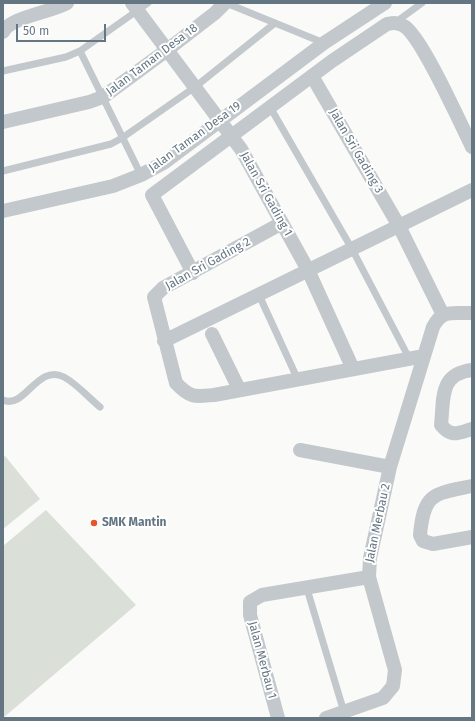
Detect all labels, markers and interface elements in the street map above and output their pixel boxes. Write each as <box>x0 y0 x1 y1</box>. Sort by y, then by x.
scale bar <box>18 16 108 42</box>
street label: Jalan Taman Desa 18 <box>103 21 201 99</box>
text: 50 m <box>23 24 49 38</box>
street label: Jalan Taman Desa 19 <box>146 99 244 175</box>
street label: Jalan Sri Gading 3 <box>326 106 386 196</box>
street label: Jalan Sri Gading 1 <box>237 149 295 239</box>
street label: Jalan Sri Gading 2 <box>163 235 253 293</box>
street label: Jalan Merbau 2 <box>363 482 393 564</box>
place label: SMK Mantin <box>102 516 166 530</box>
marker: SMK Mantin <box>89 518 99 528</box>
street label: Jalan Merbau 1 <box>245 620 279 700</box>

